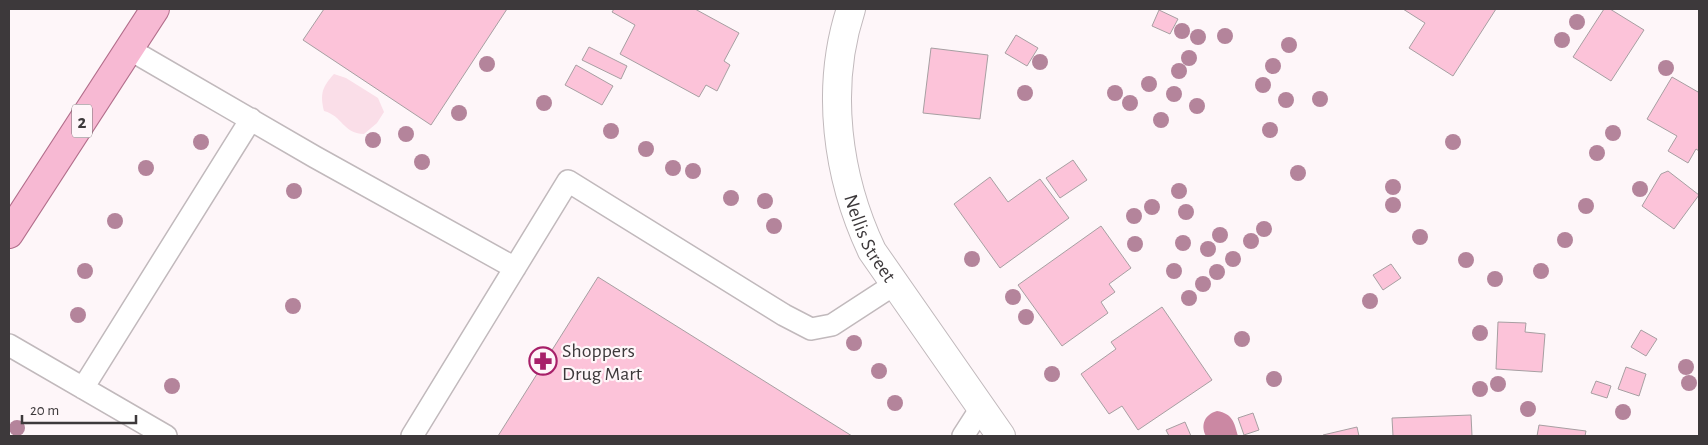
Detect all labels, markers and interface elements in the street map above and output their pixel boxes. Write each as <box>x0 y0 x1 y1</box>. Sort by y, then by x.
road number: 2 <box>72 104 92 138</box>
street label: Nellis Street <box>840 192 900 286</box>
place label: Shoppers Drug Mart <box>562 341 643 384</box>
pharmacy icon: Shoppers Drug Mart <box>528 346 558 376</box>
scale bar <box>22 392 136 424</box>
text: 20 m <box>30 403 59 418</box>

